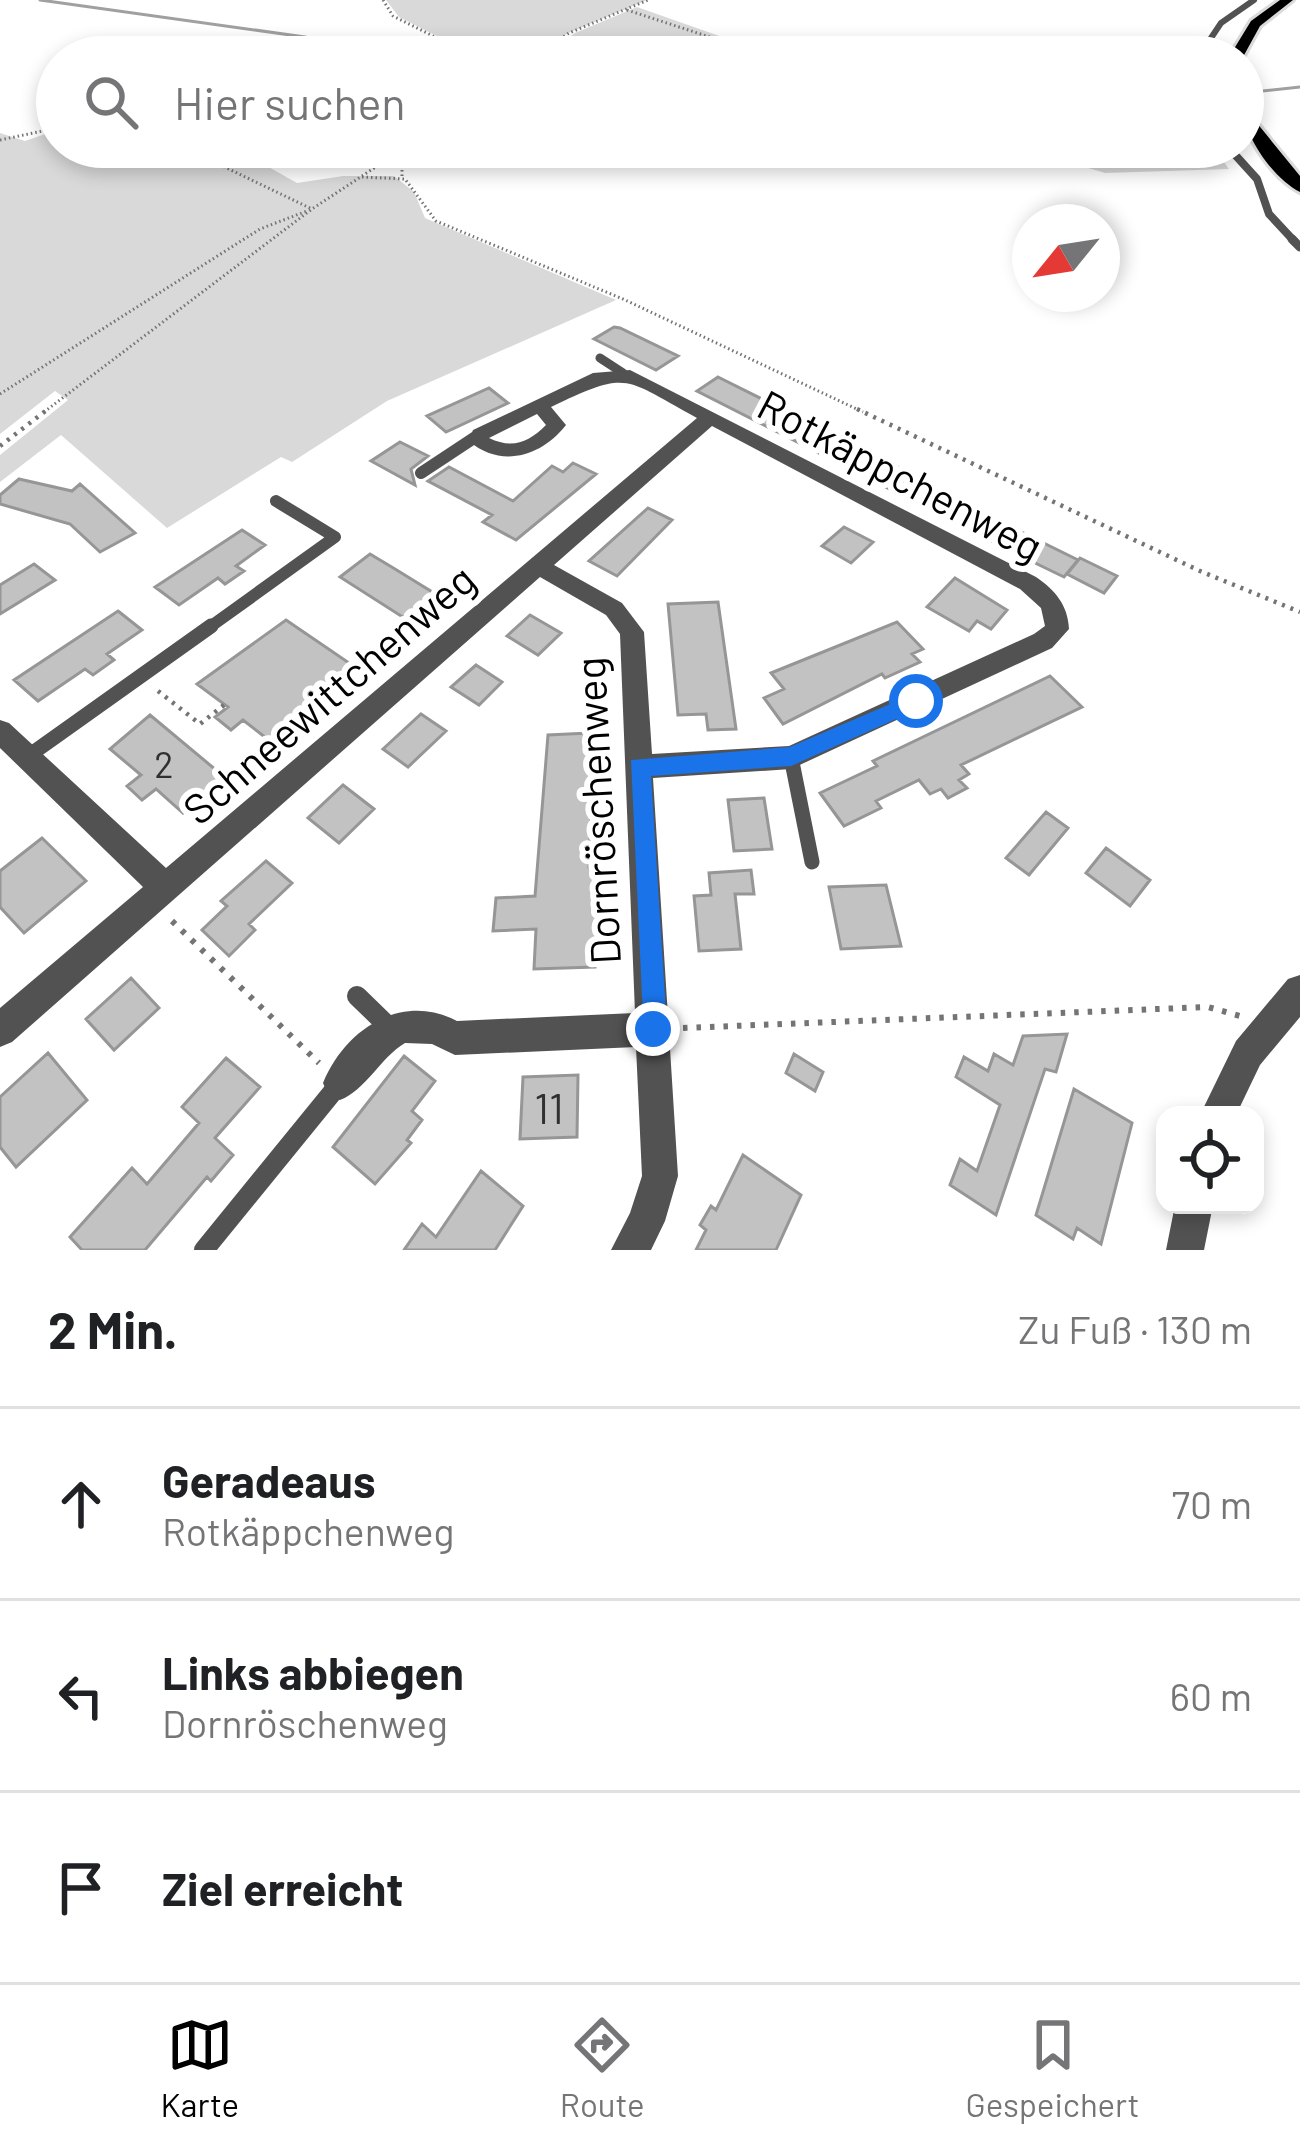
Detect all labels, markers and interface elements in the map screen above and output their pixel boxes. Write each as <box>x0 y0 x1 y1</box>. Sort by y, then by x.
search box <box>36 36 1264 168</box>
icon: search <box>78 69 144 135</box>
text: Hier suchen <box>174 75 406 129</box>
north arrow <box>1012 204 1120 312</box>
street label: Rotkäppchenweg <box>750 378 1052 571</box>
street label: Schneewittchenweg <box>172 553 485 834</box>
street label: Dornröschenweg <box>563 656 630 966</box>
route start <box>889 674 943 728</box>
house number: 2 <box>154 742 174 785</box>
route end <box>626 1002 680 1056</box>
house number: 11 <box>534 1082 564 1132</box>
map controls <box>1156 1106 1264 1214</box>
button: locate <box>1156 1106 1264 1214</box>
text: 2 Min. <box>48 1298 178 1359</box>
text: Zu Fuß · 130 m <box>1018 1305 1252 1352</box>
text: Geradeaus <box>162 1453 375 1507</box>
icon: ahead <box>48 1471 114 1537</box>
text: 70 m <box>1171 1480 1252 1527</box>
text: Rotkäppchenweg <box>162 1507 454 1554</box>
text: Links abbiegen <box>162 1645 464 1699</box>
icon: left <box>48 1663 114 1729</box>
text: 60 m <box>1170 1672 1252 1719</box>
text: Dornröschenweg <box>162 1699 448 1746</box>
icon: arrive <box>48 1855 114 1921</box>
text: Ziel erreicht <box>162 1861 403 1915</box>
tab: Karte <box>160 2012 239 2124</box>
tab: Route <box>560 2012 645 2124</box>
tab: Gespeichert <box>965 2012 1140 2124</box>

